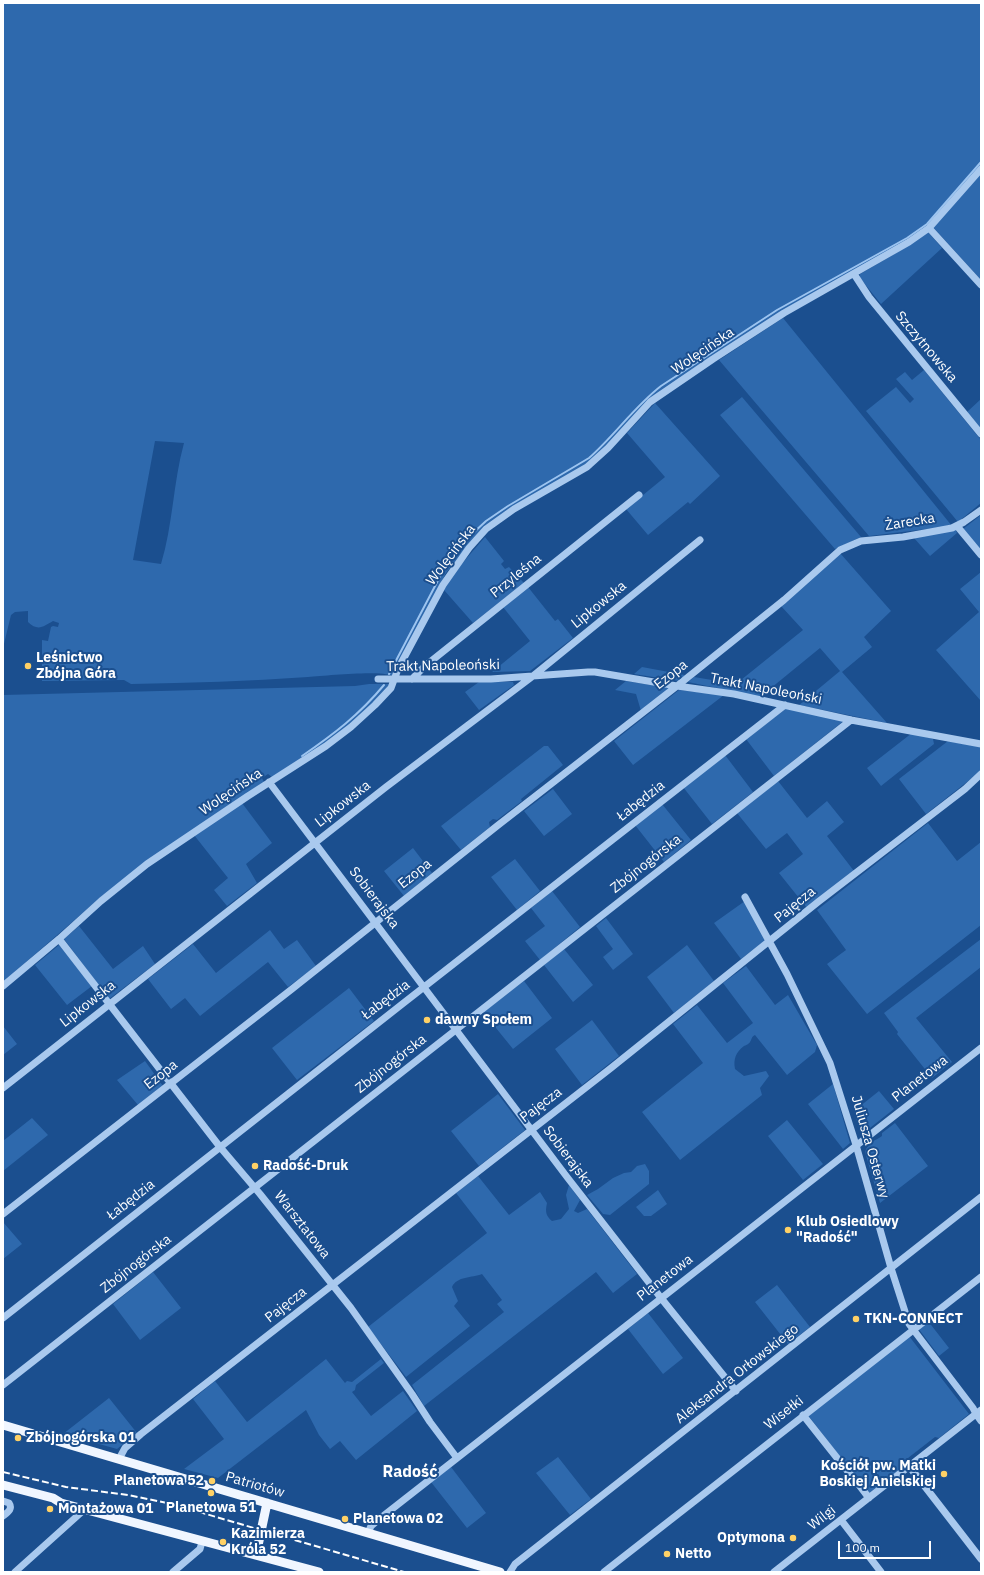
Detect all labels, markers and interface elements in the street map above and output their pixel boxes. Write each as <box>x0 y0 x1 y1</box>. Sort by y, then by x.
street label: Szczytnowska <box>891 308 961 386</box>
street label: Wolęcińska <box>669 324 737 378</box>
street label: Żarecka <box>884 510 936 534</box>
street label: Wolęcińska <box>423 521 479 589</box>
street label: Przyleśna <box>487 550 545 602</box>
street label: Lipkowska <box>568 578 630 632</box>
place label: Leśnictwo Zbójna Góra <box>36 650 116 682</box>
street label: Trakt Napoleoński <box>386 657 500 675</box>
street label: Ezopa <box>651 657 691 693</box>
marker: Leśnictwo Zbójna Góra <box>23 661 33 671</box>
street label: Trakt Napoleoński <box>709 670 823 708</box>
street label: Wolęcińska <box>197 765 265 819</box>
street label: Lipkowska <box>312 777 374 831</box>
street label: Łabędzia <box>614 777 668 825</box>
street label: Zbójnogórska <box>607 831 685 897</box>
street label: Ezopa <box>395 856 435 892</box>
street label: Sobierajska <box>345 864 403 932</box>
street label: Pajęcza <box>771 883 819 927</box>
street label: Łabędzia <box>359 976 413 1024</box>
street label: Lipkowska <box>57 977 119 1031</box>
place label: dawny Społem <box>435 1012 532 1028</box>
marker: dawny Społem <box>422 1015 432 1025</box>
street label: Zbójnogórska <box>352 1031 430 1097</box>
street label: Planetowa <box>889 1052 951 1106</box>
street label: Ezopa <box>141 1057 181 1093</box>
street label: Pajęcza <box>517 1084 565 1126</box>
street label: Juliusza Osterwy <box>847 1094 893 1200</box>
street label: Sobierajska <box>539 1123 597 1191</box>
place label: Radość-Druk <box>263 1158 348 1174</box>
marker: Radość-Druk <box>250 1161 260 1171</box>
street label: Łabędzia <box>104 1176 158 1224</box>
street label: Warsztatowa <box>270 1188 334 1262</box>
place label: Klub Osiedlowy "Radość" <box>796 1214 899 1246</box>
marker: Klub Osiedlowy "Radość" <box>783 1225 793 1235</box>
street label: Zbójnogórska <box>97 1231 175 1297</box>
street label: Planetowa <box>634 1251 696 1305</box>
street label: Pajęcza <box>262 1284 310 1326</box>
place label: TKN-CONNECT <box>864 1311 963 1327</box>
marker: TKN-CONNECT <box>851 1314 861 1324</box>
street label: Aleksandra Orłowskiego <box>672 1321 802 1427</box>
street label: Wisełki <box>761 1392 807 1434</box>
place label: Zbójnogórska 01 <box>26 1430 136 1446</box>
marker: Zbójnogórska 01 <box>13 1433 23 1443</box>
place label: Kościół pw. Matki Boskiej Anielskiej <box>819 1458 936 1490</box>
district label: Radość <box>383 1462 437 1482</box>
street label: Patriotów <box>224 1469 286 1501</box>
marker: Kościół pw. Matki Boskiej Anielskiej <box>939 1469 949 1479</box>
place label: Planetowa 52 <box>114 1473 204 1489</box>
marker: Planetowa 52 <box>207 1476 217 1486</box>
marker: Planetowa 51 <box>206 1488 216 1498</box>
place label: Planetowa 51 <box>166 1500 256 1516</box>
place label: Montażowa 01 <box>58 1501 154 1517</box>
street label: Wilgi <box>805 1502 839 1534</box>
marker: Montażowa 01 <box>45 1504 55 1514</box>
place label: Planetowa 02 <box>353 1511 443 1527</box>
marker: Planetowa 02 <box>340 1514 350 1524</box>
place label: Kazimierza Króla 52 <box>231 1526 305 1558</box>
place label: Optymona <box>717 1530 785 1546</box>
marker: Optymona <box>788 1533 798 1543</box>
scale bar <box>840 1533 933 1559</box>
marker: Kazimierza Króla 52 <box>218 1537 228 1547</box>
text: 100 m <box>845 1540 880 1555</box>
place label: Netto <box>675 1546 711 1562</box>
marker: Netto <box>662 1549 672 1559</box>

